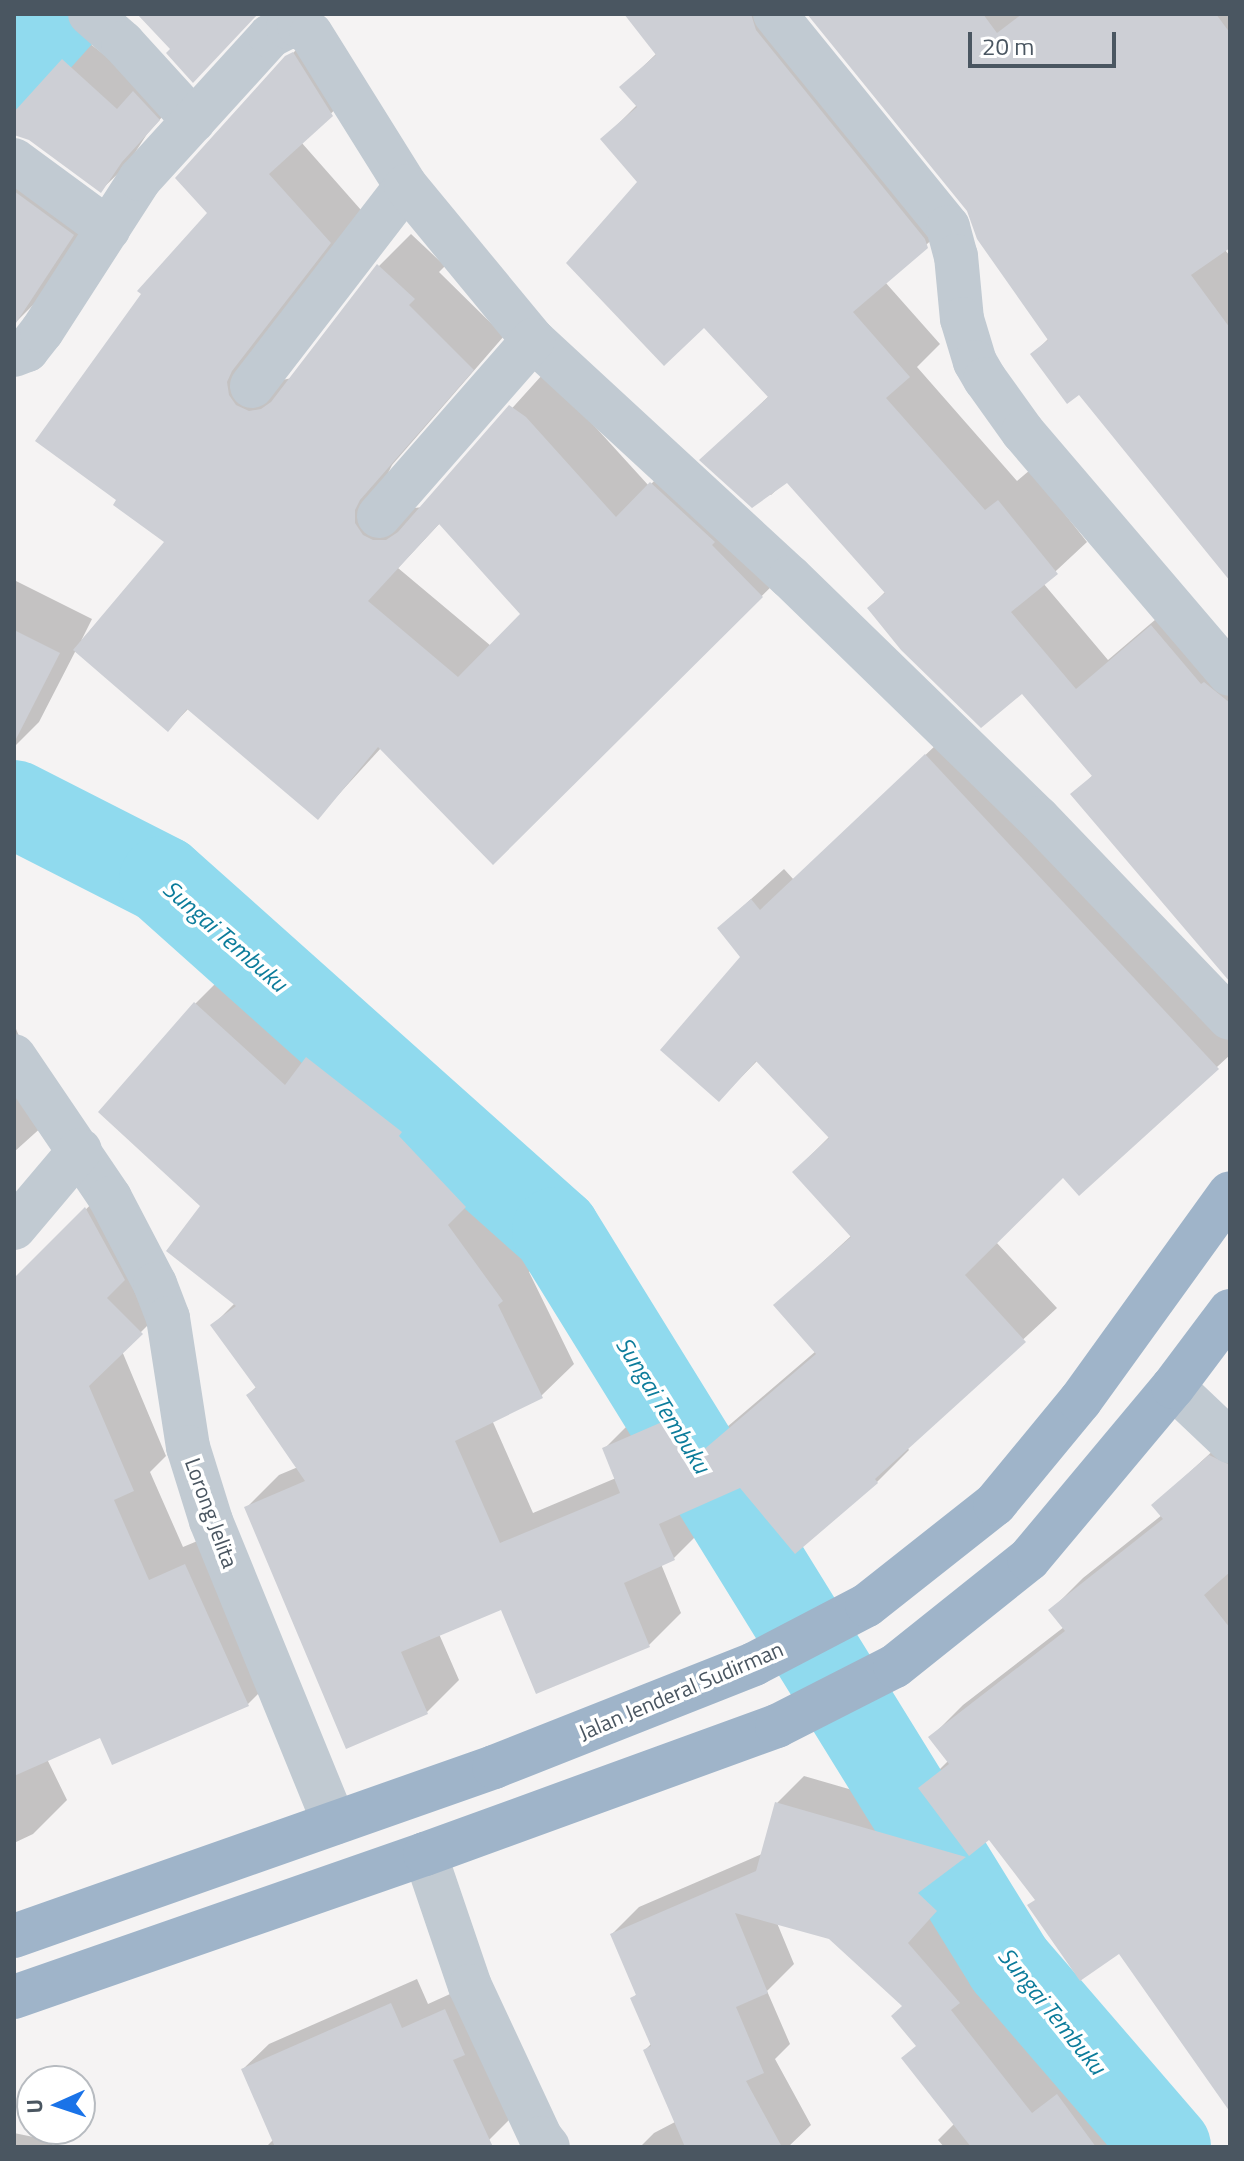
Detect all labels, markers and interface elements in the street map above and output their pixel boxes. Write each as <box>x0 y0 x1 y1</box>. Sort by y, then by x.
scale bar <box>972 16 1120 66</box>
text: 20 m <box>982 28 1034 64</box>
water label: Sungai Tembuku <box>157 874 293 998</box>
water label: Sungai Tembuku <box>610 1332 716 1478</box>
street label: Lorong Jelita <box>179 1454 243 1572</box>
street label: Jalan Jenderal Sudirman <box>575 1636 787 1746</box>
water label: Sungai Tembuku <box>992 1942 1112 2080</box>
north arrow <box>16 2065 96 2145</box>
text: U <box>17 2098 51 2114</box>

